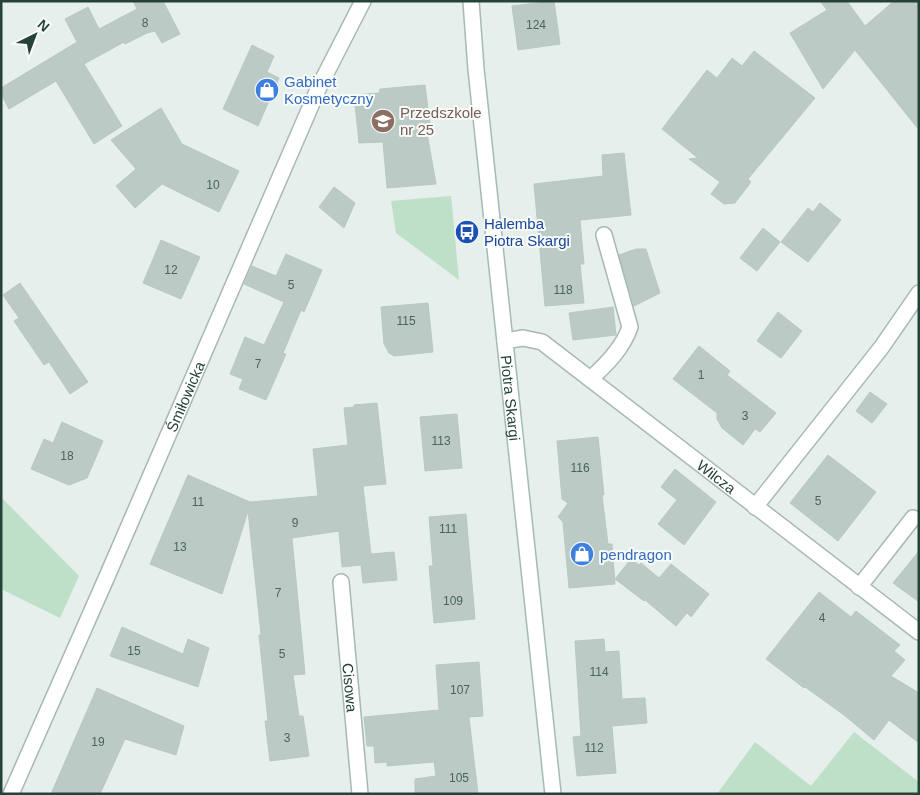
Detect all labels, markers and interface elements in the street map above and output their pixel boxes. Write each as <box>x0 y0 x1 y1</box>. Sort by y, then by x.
north arrow <box>10 10 60 60</box>
text: N <box>35 16 53 35</box>
house number: 8 <box>142 16 149 30</box>
house number: 124 <box>526 18 546 32</box>
place label: Gabinet Kosmetyczny <box>284 73 374 107</box>
shop icon: Gabinet Kosmetyczny <box>254 77 280 103</box>
place label: Przedszkole nr 25 <box>400 104 482 138</box>
school or university icon: Przedszkole nr 25 <box>370 108 396 134</box>
house number: 10 <box>206 178 220 192</box>
place label: Halemba Piotra Skargi <box>484 215 570 249</box>
bus stop icon: Halemba Piotra Skargi <box>454 219 480 245</box>
house number: 12 <box>164 263 178 277</box>
house number: 5 <box>288 278 295 292</box>
house number: 118 <box>553 283 573 297</box>
house number: 115 <box>396 314 416 328</box>
street label: Piotra Skargi <box>498 354 524 442</box>
house number: 7 <box>255 357 262 371</box>
street label: Śmiłowicka <box>162 358 208 434</box>
house number: 1 <box>698 368 705 382</box>
house number: 3 <box>742 409 749 423</box>
house number: 113 <box>431 434 451 448</box>
house number: 18 <box>60 449 74 463</box>
street label: Wilcza <box>694 456 740 497</box>
house number: 116 <box>570 461 590 475</box>
house number: 5 <box>815 494 822 508</box>
house number: 11 <box>192 495 205 509</box>
house number: 9 <box>292 516 299 530</box>
house number: 111 <box>439 522 457 536</box>
house number: 13 <box>173 540 187 554</box>
shop icon: pendragon <box>569 541 595 567</box>
place label: pendragon <box>600 546 672 563</box>
house number: 7 <box>275 586 282 600</box>
house number: 109 <box>443 594 463 608</box>
house number: 4 <box>819 611 826 625</box>
house number: 15 <box>127 644 141 658</box>
house number: 5 <box>279 647 286 661</box>
street label: Cisowa <box>340 662 361 714</box>
house number: 114 <box>589 665 609 679</box>
house number: 107 <box>450 683 470 697</box>
house number: 3 <box>284 731 291 745</box>
house number: 19 <box>91 735 105 749</box>
house number: 112 <box>584 741 604 755</box>
house number: 105 <box>449 771 469 785</box>

